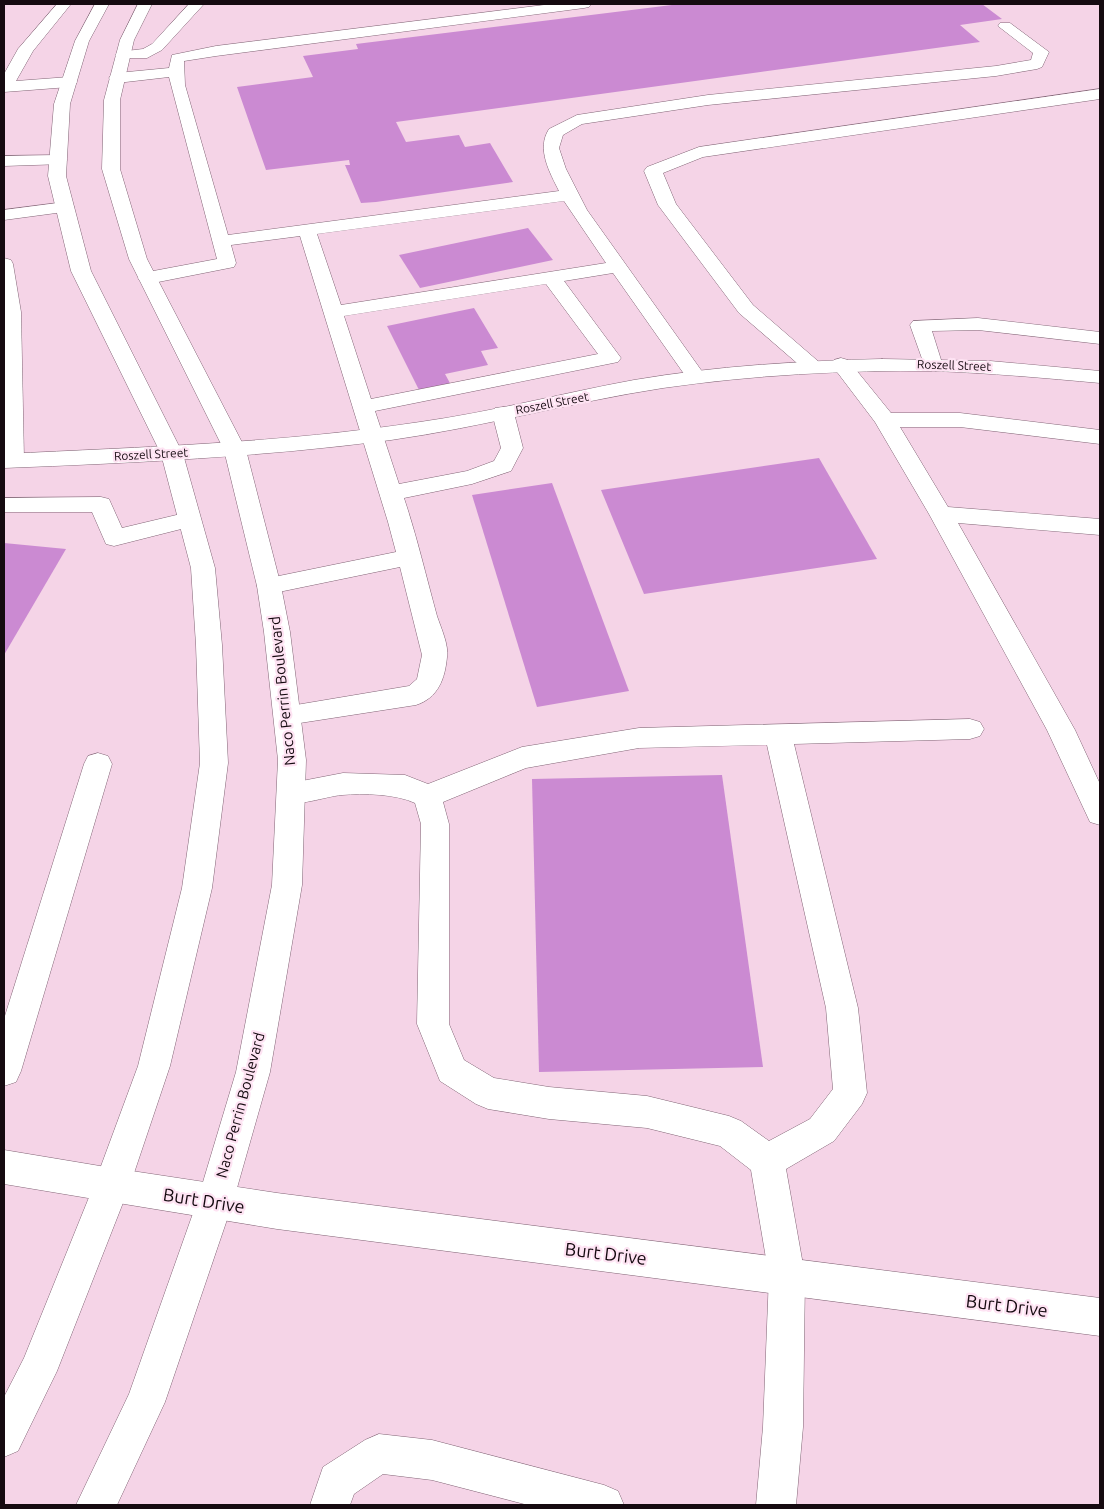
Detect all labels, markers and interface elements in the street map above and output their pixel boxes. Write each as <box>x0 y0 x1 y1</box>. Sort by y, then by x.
street label: Roszell Street <box>917 357 992 373</box>
street label: Roszell Street <box>514 389 590 416</box>
street label: Roszell Street <box>114 446 189 462</box>
street label: Naco Perrin Boulevard <box>266 615 298 767</box>
street label: Naco Perrin Boulevard <box>212 1030 268 1180</box>
street label: Burt Drive <box>162 1184 246 1216</box>
street label: Burt Drive <box>564 1238 648 1268</box>
street label: Burt Drive <box>965 1290 1049 1320</box>

